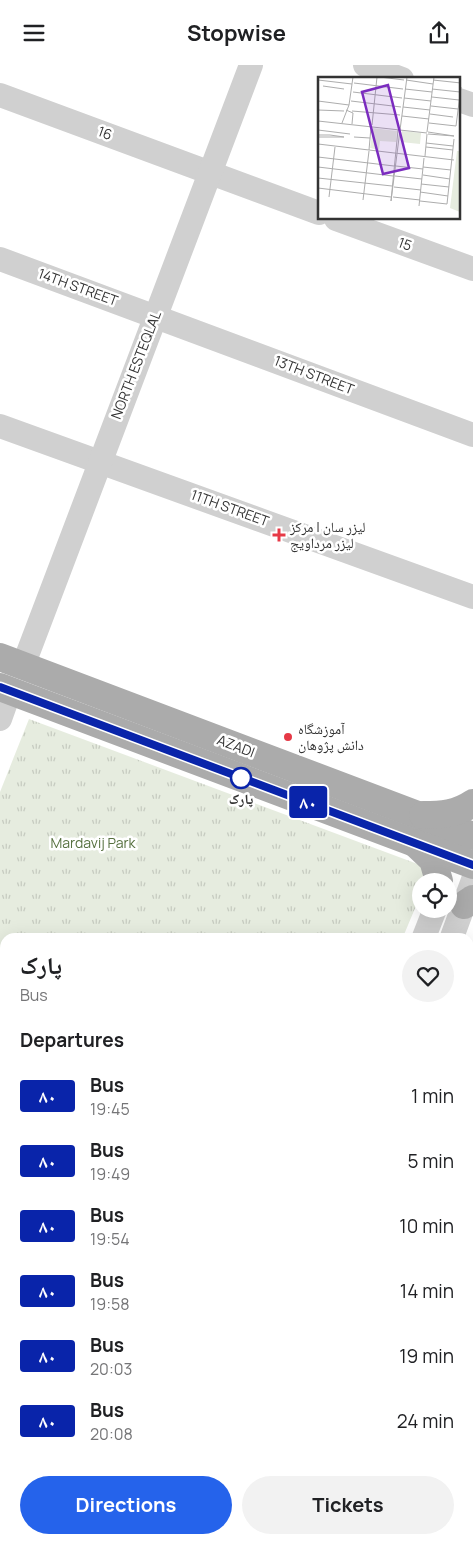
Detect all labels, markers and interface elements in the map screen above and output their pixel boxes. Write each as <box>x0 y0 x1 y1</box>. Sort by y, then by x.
text: Stopwise <box>187 18 286 48</box>
icon: menu <box>20 19 48 47</box>
icon: share <box>425 19 453 47</box>
inset map <box>318 77 460 220</box>
street label: 16 <box>95 121 115 144</box>
street label: 15 <box>396 232 415 255</box>
street label: 14TH STREET <box>36 263 121 310</box>
street label: NORTH ESTEQLAL <box>106 308 165 422</box>
street label: 13TH STREET <box>272 351 357 399</box>
street label: 11TH STREET <box>188 485 272 531</box>
place label: لیزر سان | مرکز لیزر مرداویج <box>289 517 366 553</box>
marker: لیزر سان | مرکز لیزر مرداویج <box>272 528 286 542</box>
place label: آموزشگاه دانش پژوهان <box>298 719 364 754</box>
street label: AZADI <box>215 730 258 761</box>
marker: آموزشگاه دانش پژوهان <box>282 731 294 743</box>
marker: پارک <box>230 767 252 789</box>
line badge: ۸۰ <box>286 786 330 818</box>
place label: پارک <box>229 789 253 808</box>
text: ۸۰ <box>299 790 317 814</box>
park label: Mardavij Park <box>51 833 136 852</box>
map controls <box>412 873 457 918</box>
button: locate <box>412 873 457 918</box>
text: پارک <box>20 948 62 981</box>
button: heart <box>402 950 454 1002</box>
text: Bus <box>20 984 48 1006</box>
text: Departures <box>20 1027 124 1053</box>
text: Bus <box>90 1072 124 1098</box>
text: 1 min <box>411 1083 454 1109</box>
text: ۸۰ <box>39 1084 56 1108</box>
text: 19:45 <box>90 1098 130 1120</box>
text: Bus <box>90 1137 124 1163</box>
text: 5 min <box>407 1148 454 1174</box>
text: ۸۰ <box>39 1149 56 1173</box>
text: 19:49 <box>90 1163 130 1185</box>
text: Bus <box>90 1202 124 1228</box>
text: 10 min <box>399 1213 454 1239</box>
text: ۸۰ <box>39 1214 56 1238</box>
text: 19:54 <box>90 1228 130 1250</box>
text: Bus <box>90 1267 124 1293</box>
text: 14 min <box>400 1278 454 1304</box>
text: ۸۰ <box>39 1279 56 1303</box>
text: 19:58 <box>90 1293 129 1315</box>
text: Bus <box>90 1332 124 1358</box>
text: 19 min <box>399 1343 454 1369</box>
text: ۸۰ <box>39 1344 56 1368</box>
text: 20:03 <box>90 1358 132 1380</box>
text: Bus <box>90 1397 124 1423</box>
text: 24 min <box>397 1408 454 1434</box>
text: ۸۰ <box>39 1409 56 1433</box>
text: 20:08 <box>90 1423 133 1445</box>
button: Directions <box>20 1476 232 1534</box>
button: Tickets <box>242 1476 454 1534</box>

